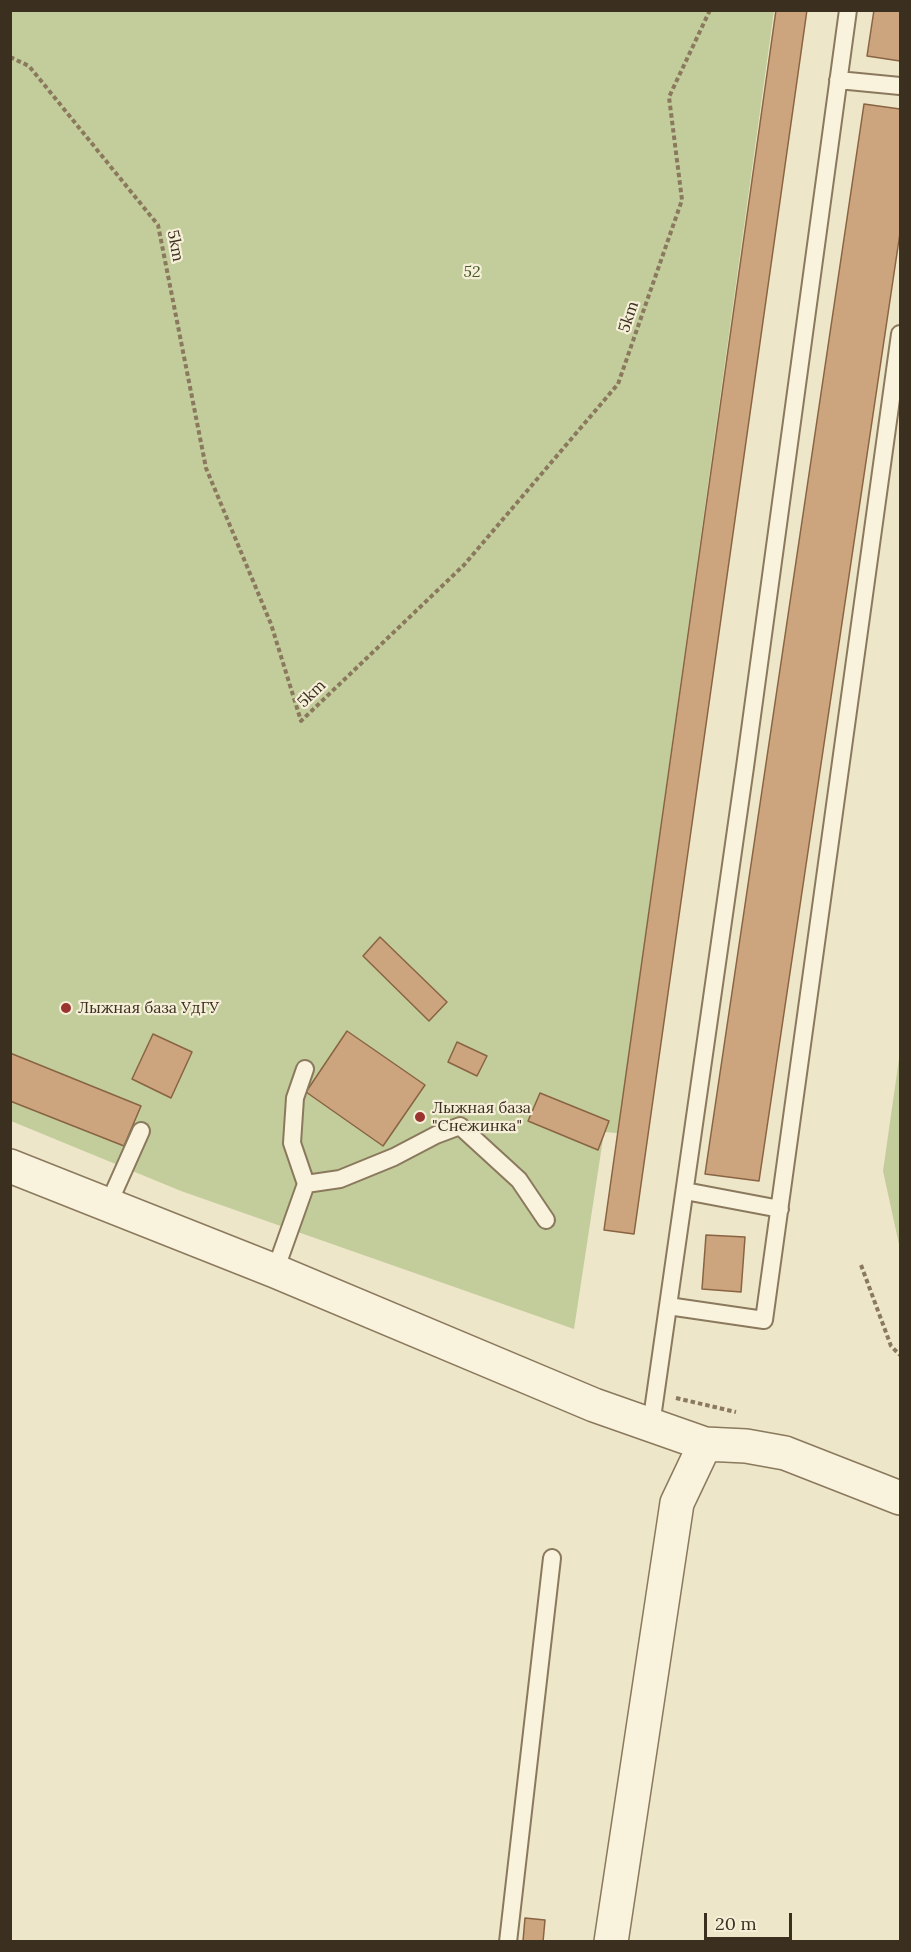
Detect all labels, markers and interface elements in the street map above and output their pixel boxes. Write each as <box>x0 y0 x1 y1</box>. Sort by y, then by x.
street label: 5km <box>163 229 187 263</box>
park label: 52 <box>464 262 480 282</box>
street label: 5km <box>615 299 643 335</box>
street label: 5km <box>294 676 330 712</box>
place label: Лыжная база УдГУ <box>78 998 219 1018</box>
marker: Лыжная база УдГУ <box>59 1001 73 1015</box>
place label: Лыжная база "Снежинка" <box>432 1098 531 1136</box>
marker: Лыжная база "Снежинка" <box>413 1110 427 1124</box>
scale bar <box>707 1901 796 1939</box>
text: 20 m <box>715 1912 757 1935</box>

